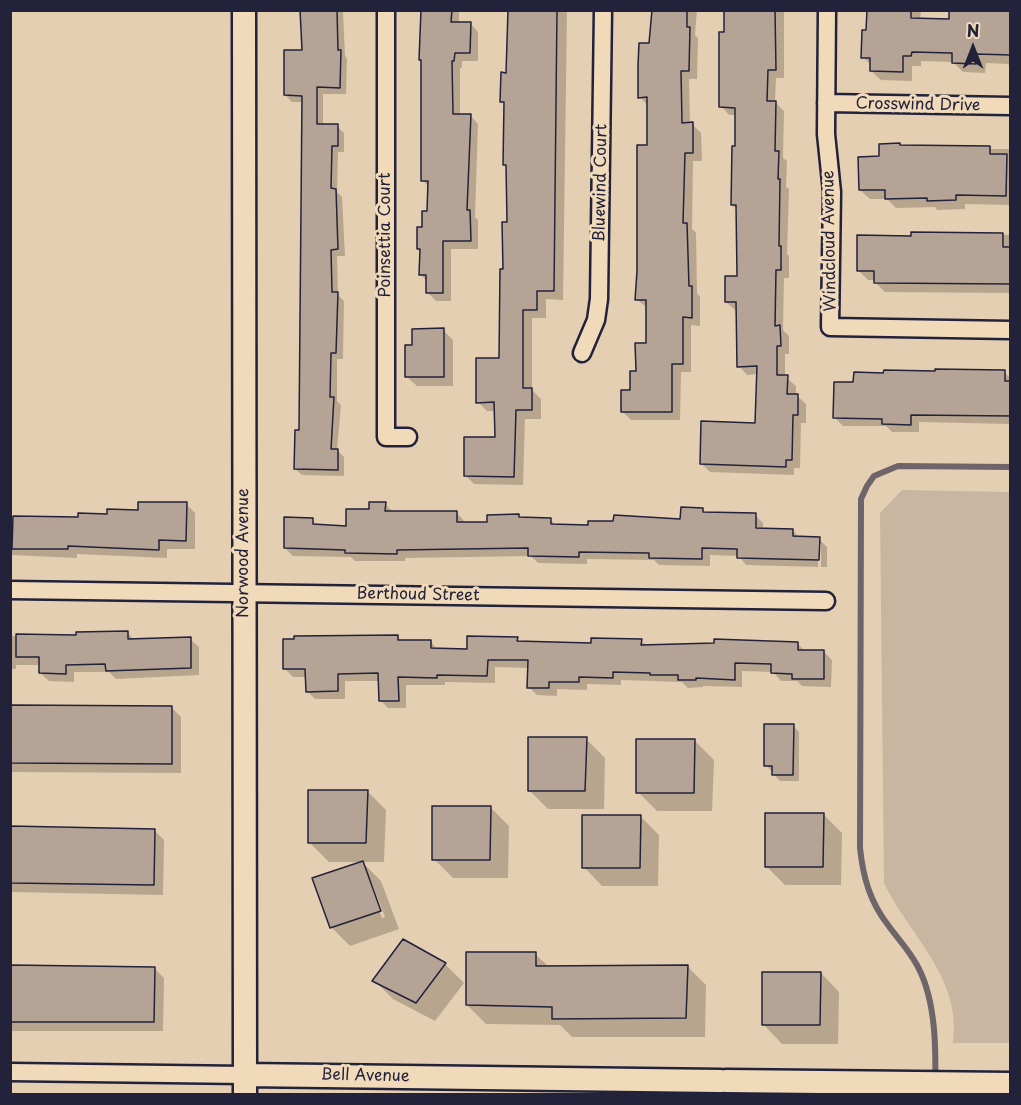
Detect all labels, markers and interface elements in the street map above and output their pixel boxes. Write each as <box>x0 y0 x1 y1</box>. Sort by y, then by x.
north arrow <box>943 18 1003 78</box>
text: N <box>967 18 979 42</box>
street label: Crosswind Drive <box>855 94 981 116</box>
street label: Bluewind Court <box>590 124 612 242</box>
street label: Windcloud Avenue <box>819 170 841 312</box>
street label: Poinsettia Court <box>376 173 396 297</box>
street label: Norwood Avenue <box>234 488 254 618</box>
street label: Berthoud Street <box>356 584 480 606</box>
street label: Bell Avenue <box>320 1066 410 1086</box>

